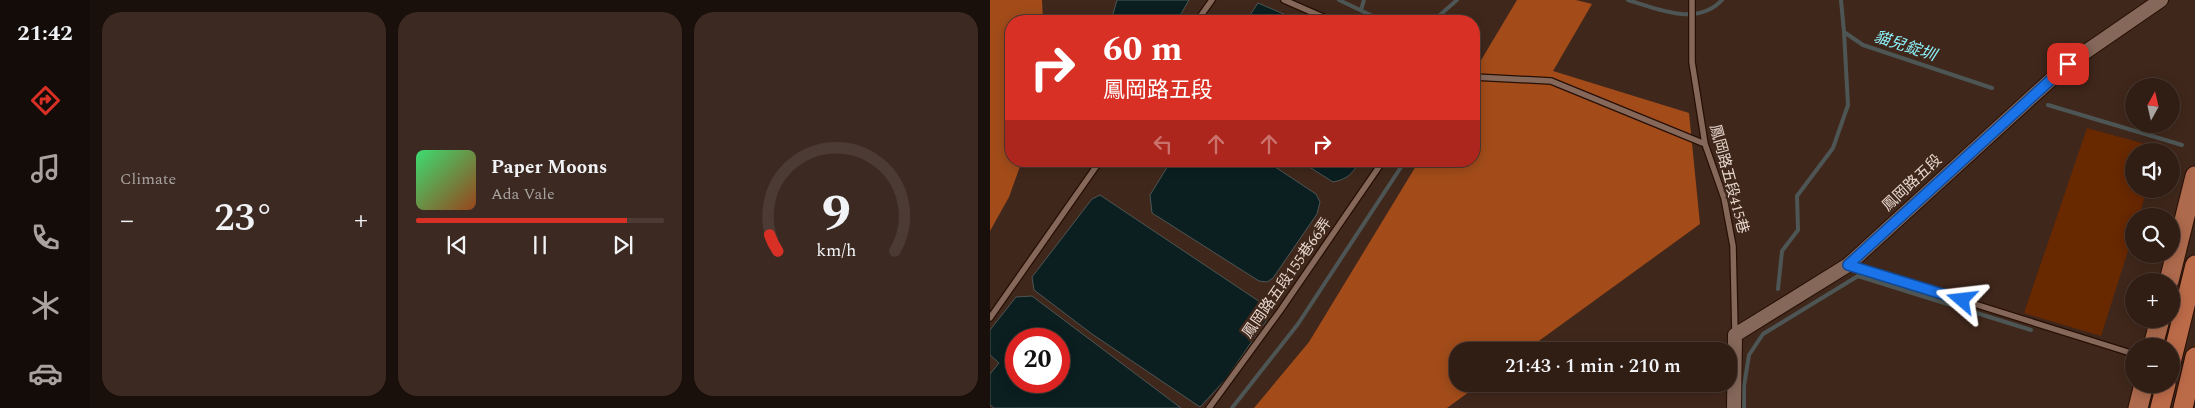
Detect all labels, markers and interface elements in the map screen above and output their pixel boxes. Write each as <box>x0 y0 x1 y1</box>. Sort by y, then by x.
text: 21:42 <box>17 17 73 50</box>
text: 60 m <box>1103 23 1183 76</box>
water label: 貓兒錠圳 <box>1871 25 1941 68</box>
icon: right <box>1020 35 1085 100</box>
pin <box>2047 43 2089 85</box>
icon: arrive <box>2054 50 2082 78</box>
text: 鳳岡路五段 <box>1103 74 1213 107</box>
north arrow <box>2125 78 2180 132</box>
map controls <box>2125 78 2180 393</box>
icon: directions <box>28 83 63 118</box>
street label: 鳳岡路五段415巷 <box>1703 122 1755 236</box>
icon: left <box>1149 130 1177 158</box>
icon: ahead <box>1202 130 1230 158</box>
icon: ahead <box>1255 130 1283 158</box>
icon: right <box>1308 130 1336 158</box>
button: sound <box>2125 143 2180 198</box>
street label: 鳳岡路五段 <box>1877 149 1947 217</box>
icon: music <box>28 151 63 186</box>
text: Paper Moons <box>491 153 607 182</box>
text: Climate <box>120 167 176 191</box>
text: 9 <box>821 175 851 254</box>
text: Ada Vale <box>491 182 555 206</box>
text: 23° <box>214 190 274 248</box>
text: − <box>120 199 134 242</box>
text: + <box>354 199 368 242</box>
button: search <box>2125 208 2180 263</box>
street label: 鳳岡路五段155巷66弄 <box>1237 213 1337 343</box>
icon: phone <box>28 220 63 255</box>
icon: previous <box>443 231 471 259</box>
icon: pause <box>526 231 554 259</box>
icon: next <box>609 231 637 259</box>
text: km/h <box>816 237 856 264</box>
position arrow <box>1935 273 1987 325</box>
button: + <box>2125 273 2180 328</box>
icon: climate <box>28 288 63 323</box>
speed limit sign: 20 <box>1005 328 1070 393</box>
button: − <box>2125 338 2180 393</box>
text: 21:43 · 1 min · 210 m <box>1505 352 1681 381</box>
icon: car <box>28 356 63 391</box>

